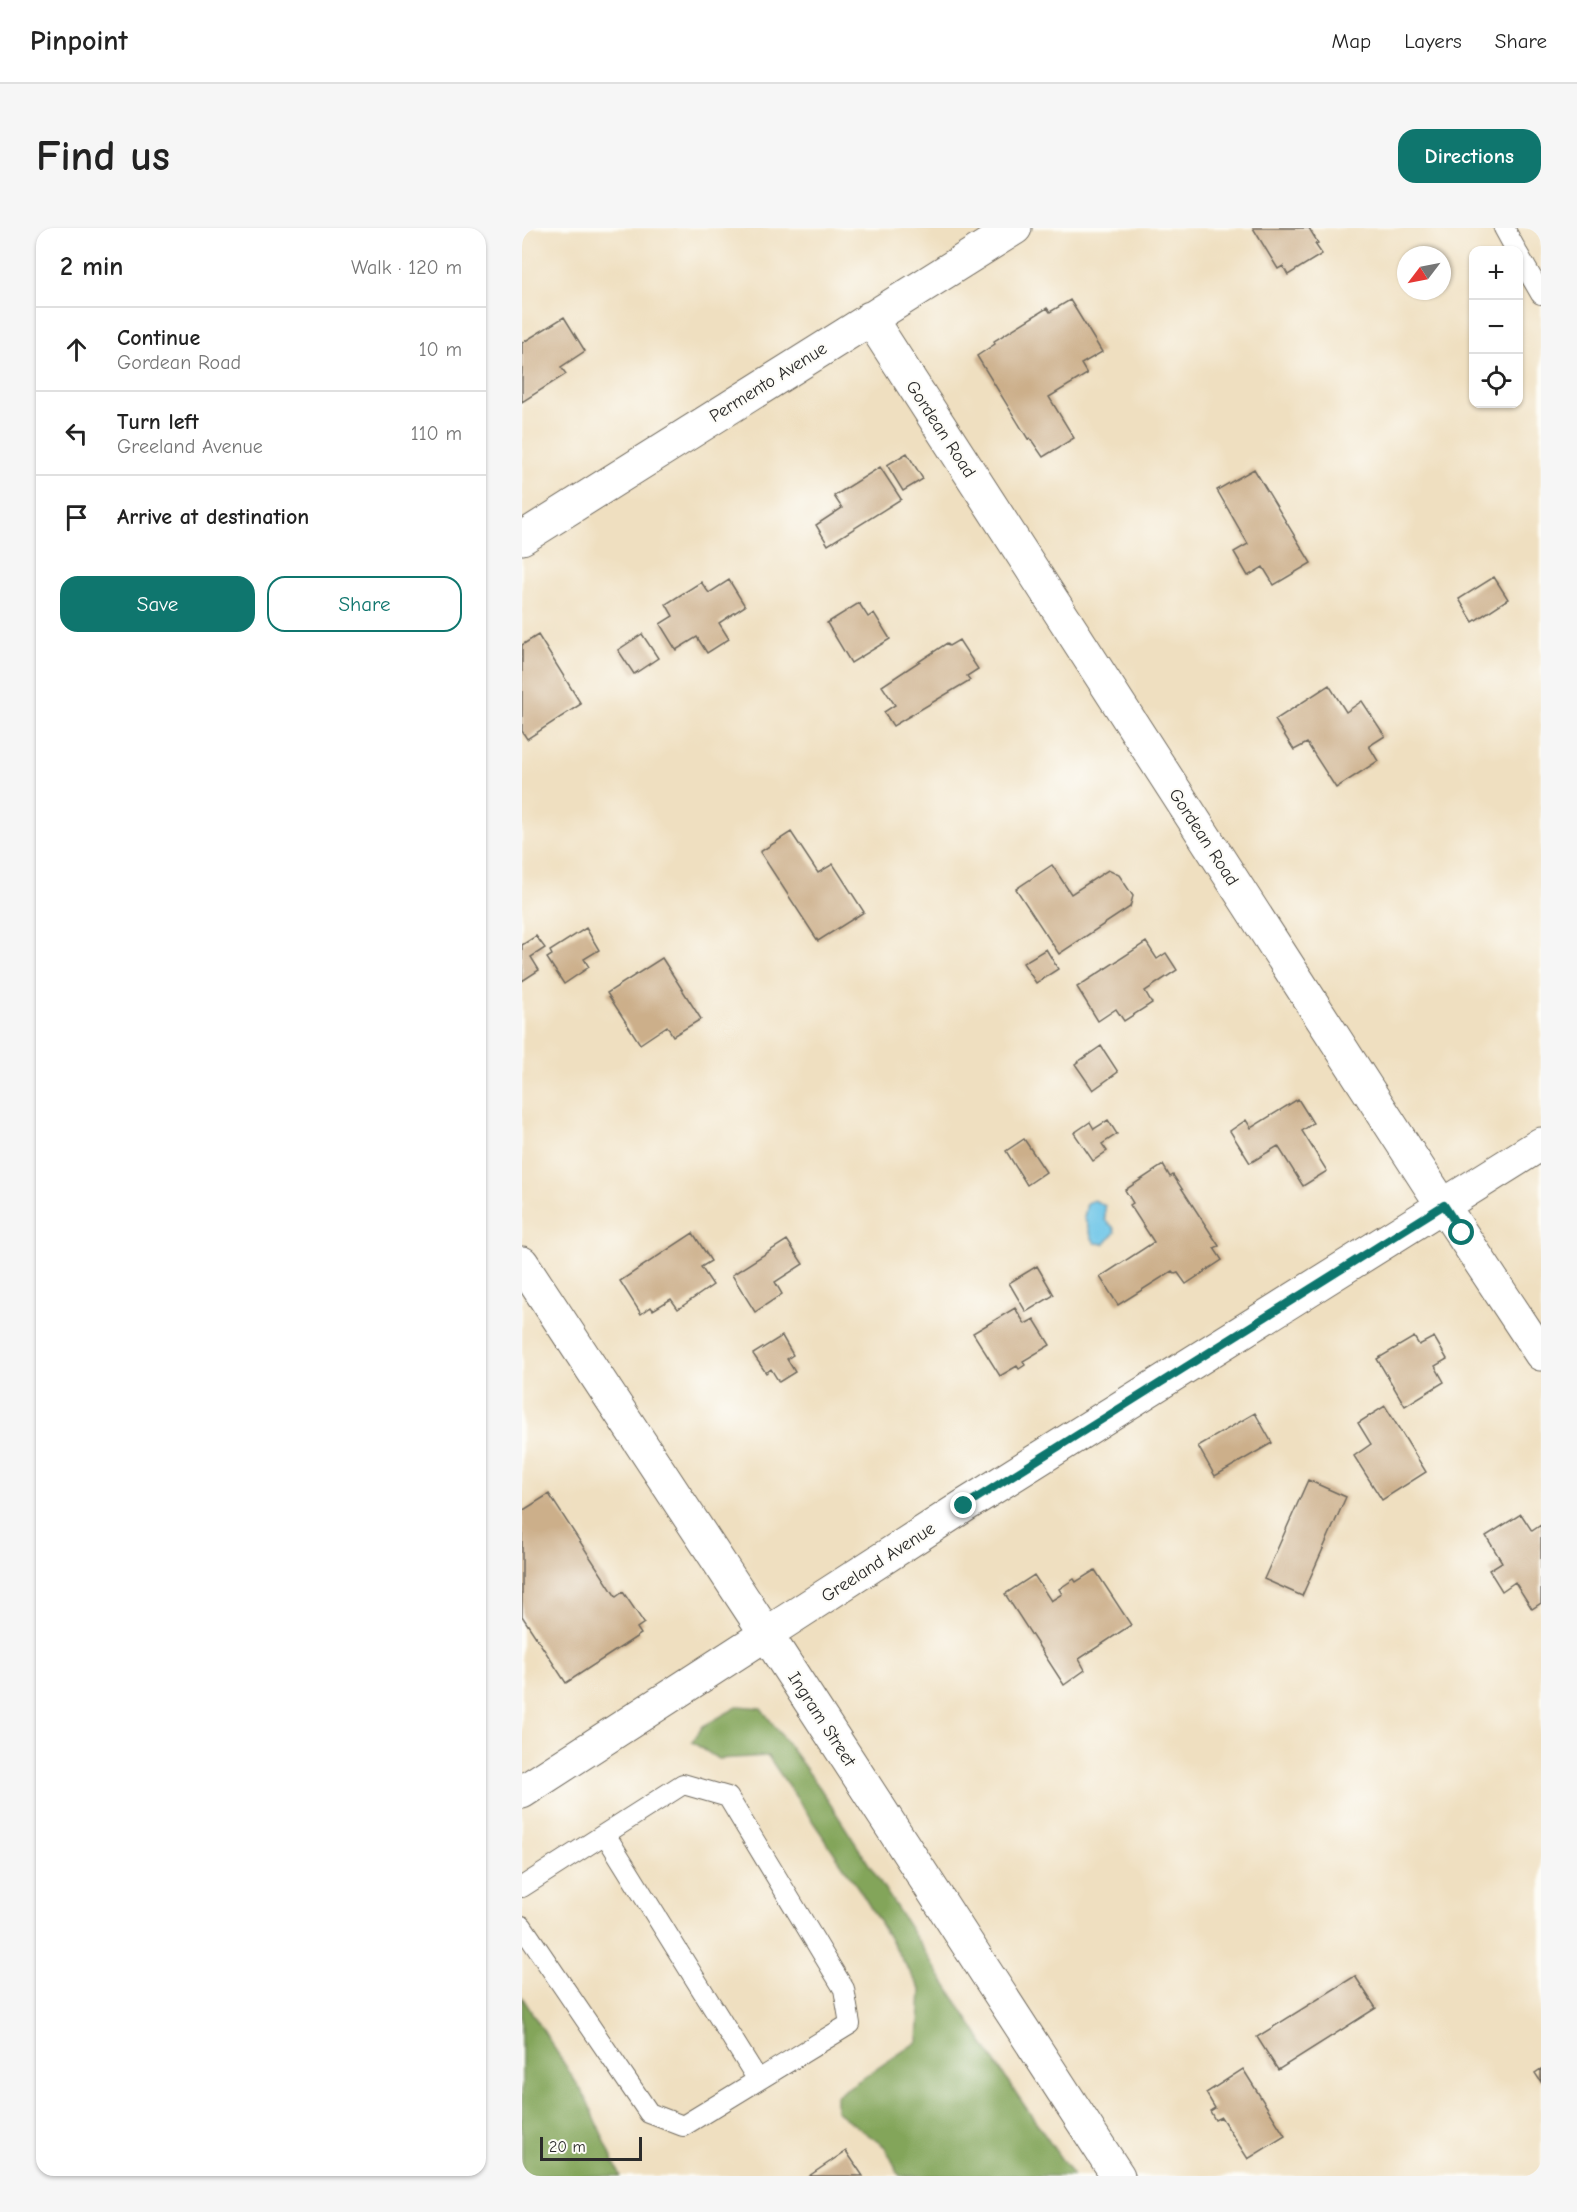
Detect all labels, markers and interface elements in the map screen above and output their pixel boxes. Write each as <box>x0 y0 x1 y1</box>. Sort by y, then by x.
text: Pinpoint <box>30 25 128 57</box>
text: Map <box>1332 29 1371 53</box>
text: Layers <box>1404 29 1462 53</box>
text: Share <box>1495 29 1547 53</box>
button: Directions <box>1398 129 1541 183</box>
text: Find us <box>36 132 170 181</box>
north arrow <box>1397 246 1451 300</box>
map controls <box>1469 246 1523 408</box>
button: + <box>1469 246 1523 300</box>
text: 2 min <box>60 252 123 282</box>
text: Walk · 120 m <box>351 256 462 279</box>
button: − <box>1469 300 1523 354</box>
text: Continue <box>117 325 200 351</box>
icon: ahead <box>60 333 93 366</box>
text: 10 m <box>419 338 462 361</box>
street label: Permento Avenue <box>706 338 831 427</box>
text: Gordean Road <box>117 351 241 374</box>
button: locate <box>1469 354 1523 408</box>
street label: Gordean Road <box>901 377 980 482</box>
text: Turn left <box>117 409 199 435</box>
icon: left <box>60 417 93 450</box>
text: 110 m <box>411 422 462 445</box>
text: Greeland Avenue <box>117 435 263 458</box>
icon: arrive <box>60 501 93 534</box>
text: Arrive at destination <box>117 504 309 530</box>
button: Save <box>60 576 255 632</box>
button: Share <box>267 576 462 632</box>
street label: Gordean Road <box>1164 785 1243 890</box>
route start <box>1448 1219 1474 1245</box>
route end <box>950 1492 976 1518</box>
street label: Greeland Avenue <box>818 1518 939 1607</box>
street label: Ingram Street <box>783 1668 860 1771</box>
scale bar <box>540 2134 642 2162</box>
text: 20 m <box>549 2138 586 2156</box>

